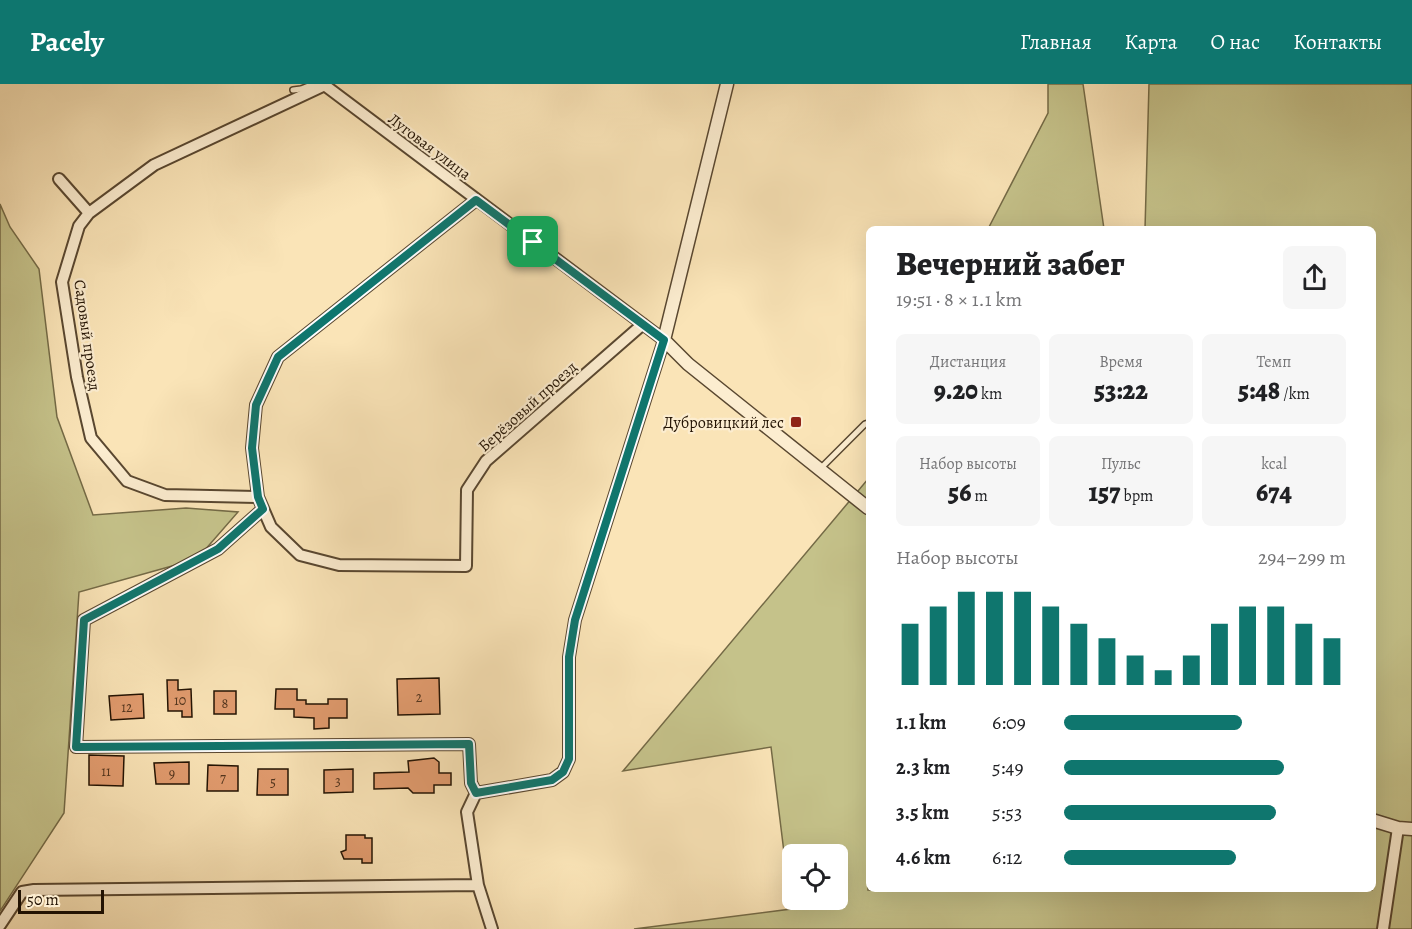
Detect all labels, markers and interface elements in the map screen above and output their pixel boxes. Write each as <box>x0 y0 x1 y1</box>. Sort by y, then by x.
text: Pacely <box>30 23 104 61</box>
text: Главная <box>1020 28 1092 56</box>
text: Карта <box>1125 28 1177 56</box>
text: О нас <box>1210 28 1260 56</box>
text: Контакты <box>1293 28 1382 56</box>
street label: Луговая улица <box>383 108 476 186</box>
pin <box>507 216 558 267</box>
icon: arrive <box>516 225 549 258</box>
text: Вечерний забег <box>896 241 1125 286</box>
button: share <box>1283 246 1346 309</box>
street label: Садовый проезд <box>68 278 106 392</box>
text: 19:51 · 8 × 1.1 km <box>896 286 1022 313</box>
text: Дистанция <box>930 351 1006 373</box>
text: Время <box>1099 351 1143 373</box>
text: Темп <box>1257 351 1291 373</box>
street label: Берёзовый проезд <box>474 356 582 457</box>
text: 9.20 <box>934 373 978 408</box>
text: 53:22 <box>1094 373 1148 408</box>
text: 5:48 <box>1238 373 1280 408</box>
text: km <box>978 383 1002 405</box>
text: /km <box>1280 383 1310 405</box>
place label: Дубровицкий лес <box>663 412 784 434</box>
marker: Дубровицкий лес <box>789 415 803 429</box>
text: Набор высоты <box>919 453 1017 475</box>
text: Пульс <box>1101 453 1141 475</box>
text: kcal <box>1261 453 1287 475</box>
text: 56 <box>948 475 971 510</box>
text: 157 <box>1089 475 1120 510</box>
text: 674 <box>1256 475 1292 510</box>
text: m <box>971 485 988 507</box>
text: bpm <box>1120 485 1153 507</box>
text: Набор высоты <box>896 544 1019 571</box>
text: 294–299 m <box>1258 544 1346 571</box>
house number: 2 <box>416 688 423 707</box>
house number: 10 <box>174 691 186 710</box>
house number: 8 <box>222 694 229 713</box>
house number: 12 <box>121 698 133 717</box>
text: 1.1 km <box>896 709 946 736</box>
text: 6:09 <box>992 709 1026 736</box>
text: 2.3 km <box>896 754 950 781</box>
text: 5:49 <box>992 754 1024 781</box>
house number: 11 <box>101 762 111 781</box>
house number: 9 <box>169 764 175 783</box>
house number: 7 <box>220 769 226 788</box>
house number: 3 <box>335 772 341 791</box>
house number: 5 <box>270 773 276 792</box>
text: 3.5 km <box>896 799 949 826</box>
text: 5:53 <box>992 799 1022 826</box>
map controls <box>782 844 848 910</box>
button: locate <box>782 844 848 910</box>
text: 4.6 km <box>896 844 951 871</box>
text: 6:12 <box>992 844 1022 871</box>
scale bar <box>18 887 104 914</box>
text: 50 m <box>27 889 59 911</box>

